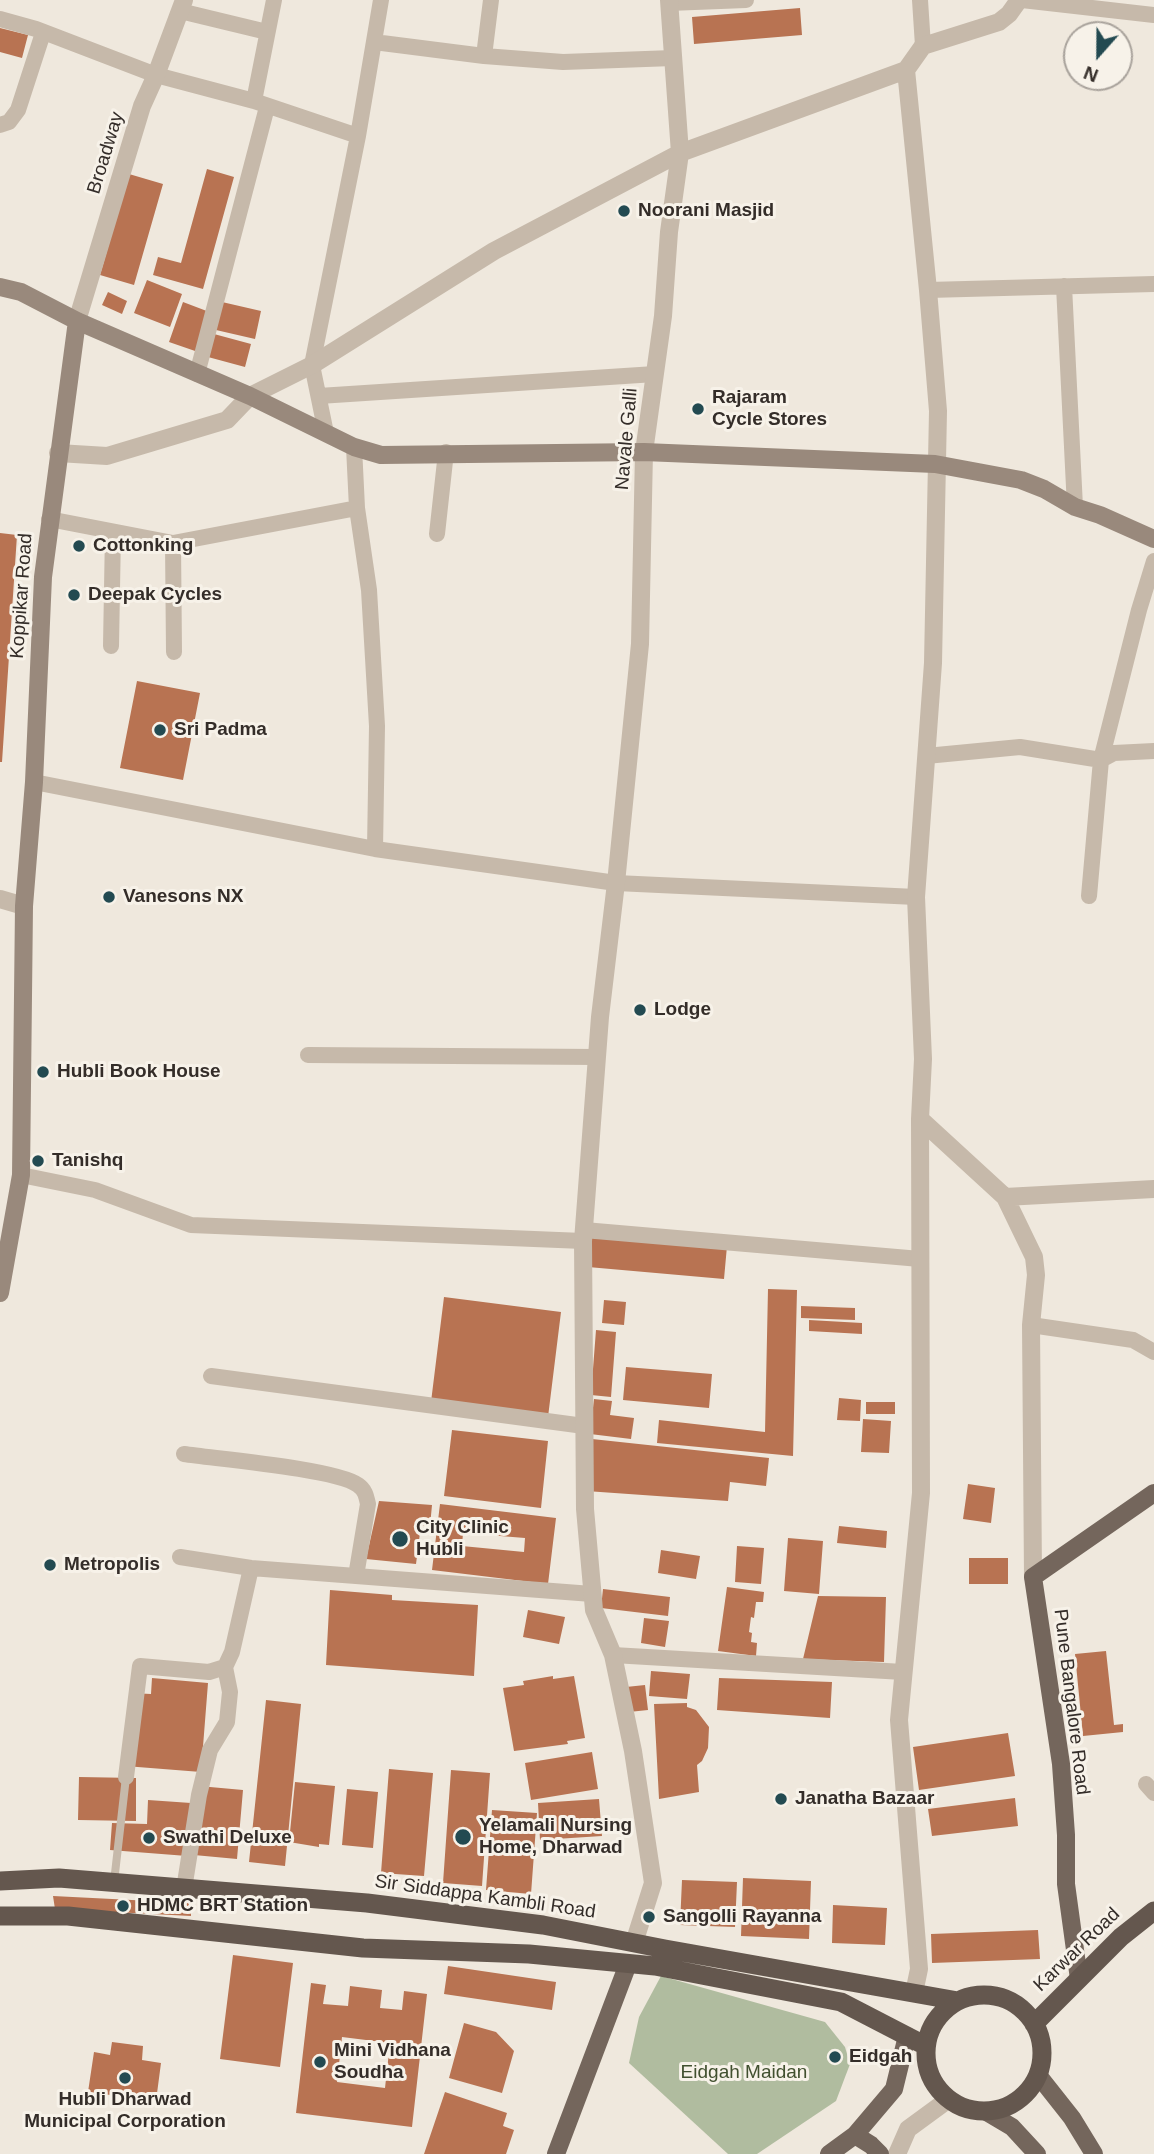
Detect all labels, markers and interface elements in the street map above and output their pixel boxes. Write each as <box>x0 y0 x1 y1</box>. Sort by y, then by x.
north arrow <box>1063 21 1133 91</box>
text: N <box>1081 62 1101 86</box>
street label: Broadway <box>83 109 129 197</box>
place label: Noorani Masjid <box>638 200 774 222</box>
marker: Noorani Masjid <box>616 203 632 219</box>
street label: Navale Galli <box>611 387 643 491</box>
place label: Rajaram Cycle Stores <box>712 387 827 431</box>
marker: Rajaram Cycle Stores <box>690 401 706 417</box>
street label: Koppikar Road <box>6 533 38 659</box>
place label: Cottonking <box>93 535 193 557</box>
marker: Cottonking <box>71 538 87 554</box>
place label: Deepak Cycles <box>88 584 222 606</box>
marker: Deepak Cycles <box>66 587 82 603</box>
place label: Sri Padma <box>174 719 267 741</box>
marker: Sri Padma <box>152 722 168 738</box>
place label: Vanesons NX <box>123 886 243 908</box>
marker: Vanesons NX <box>101 889 117 905</box>
place label: Lodge <box>654 999 711 1021</box>
marker: Lodge <box>632 1002 648 1018</box>
place label: Hubli Book House <box>57 1061 221 1083</box>
marker: Hubli Book House <box>35 1064 51 1080</box>
place label: Tanishq <box>52 1150 123 1172</box>
marker: Tanishq <box>30 1153 46 1169</box>
place label: City Clinic Hubli <box>416 1517 509 1561</box>
marker: City Clinic Hubli <box>390 1529 410 1549</box>
place label: Metropolis <box>64 1554 160 1576</box>
marker: Metropolis <box>42 1557 58 1573</box>
street label: Pune Bangalore Road <box>1048 1608 1094 1796</box>
place label: Janatha Bazaar <box>795 1788 934 1810</box>
marker: Janatha Bazaar <box>773 1791 789 1807</box>
place label: Yelamali Nursing Home, Dharwad <box>479 1815 632 1859</box>
place label: Swathi Deluxe <box>163 1827 292 1849</box>
marker: Yelamali Nursing Home, Dharwad <box>453 1827 473 1847</box>
marker: Swathi Deluxe <box>141 1830 157 1846</box>
street label: Sir Siddappa Kambli Road <box>373 1870 597 1924</box>
place label: HDMC BRT Station <box>137 1895 308 1917</box>
marker: HDMC BRT Station <box>115 1898 131 1914</box>
street label: Karwar Road <box>1029 1903 1125 1997</box>
place label: Sangolli Rayanna <box>663 1906 821 1928</box>
marker: Sangolli Rayanna <box>641 1909 657 1925</box>
place label: Mini Vidhana Soudha <box>334 2040 451 2084</box>
place label: Eidgah <box>849 2046 912 2068</box>
marker: Eidgah <box>827 2049 843 2065</box>
marker: Mini Vidhana Soudha <box>312 2054 328 2070</box>
park label: Eidgah Maidan <box>681 2062 807 2084</box>
marker: Hubli Dharwad Municipal Corporation <box>117 2070 133 2086</box>
place label: Hubli Dharwad Municipal Corporation <box>24 2089 226 2133</box>

